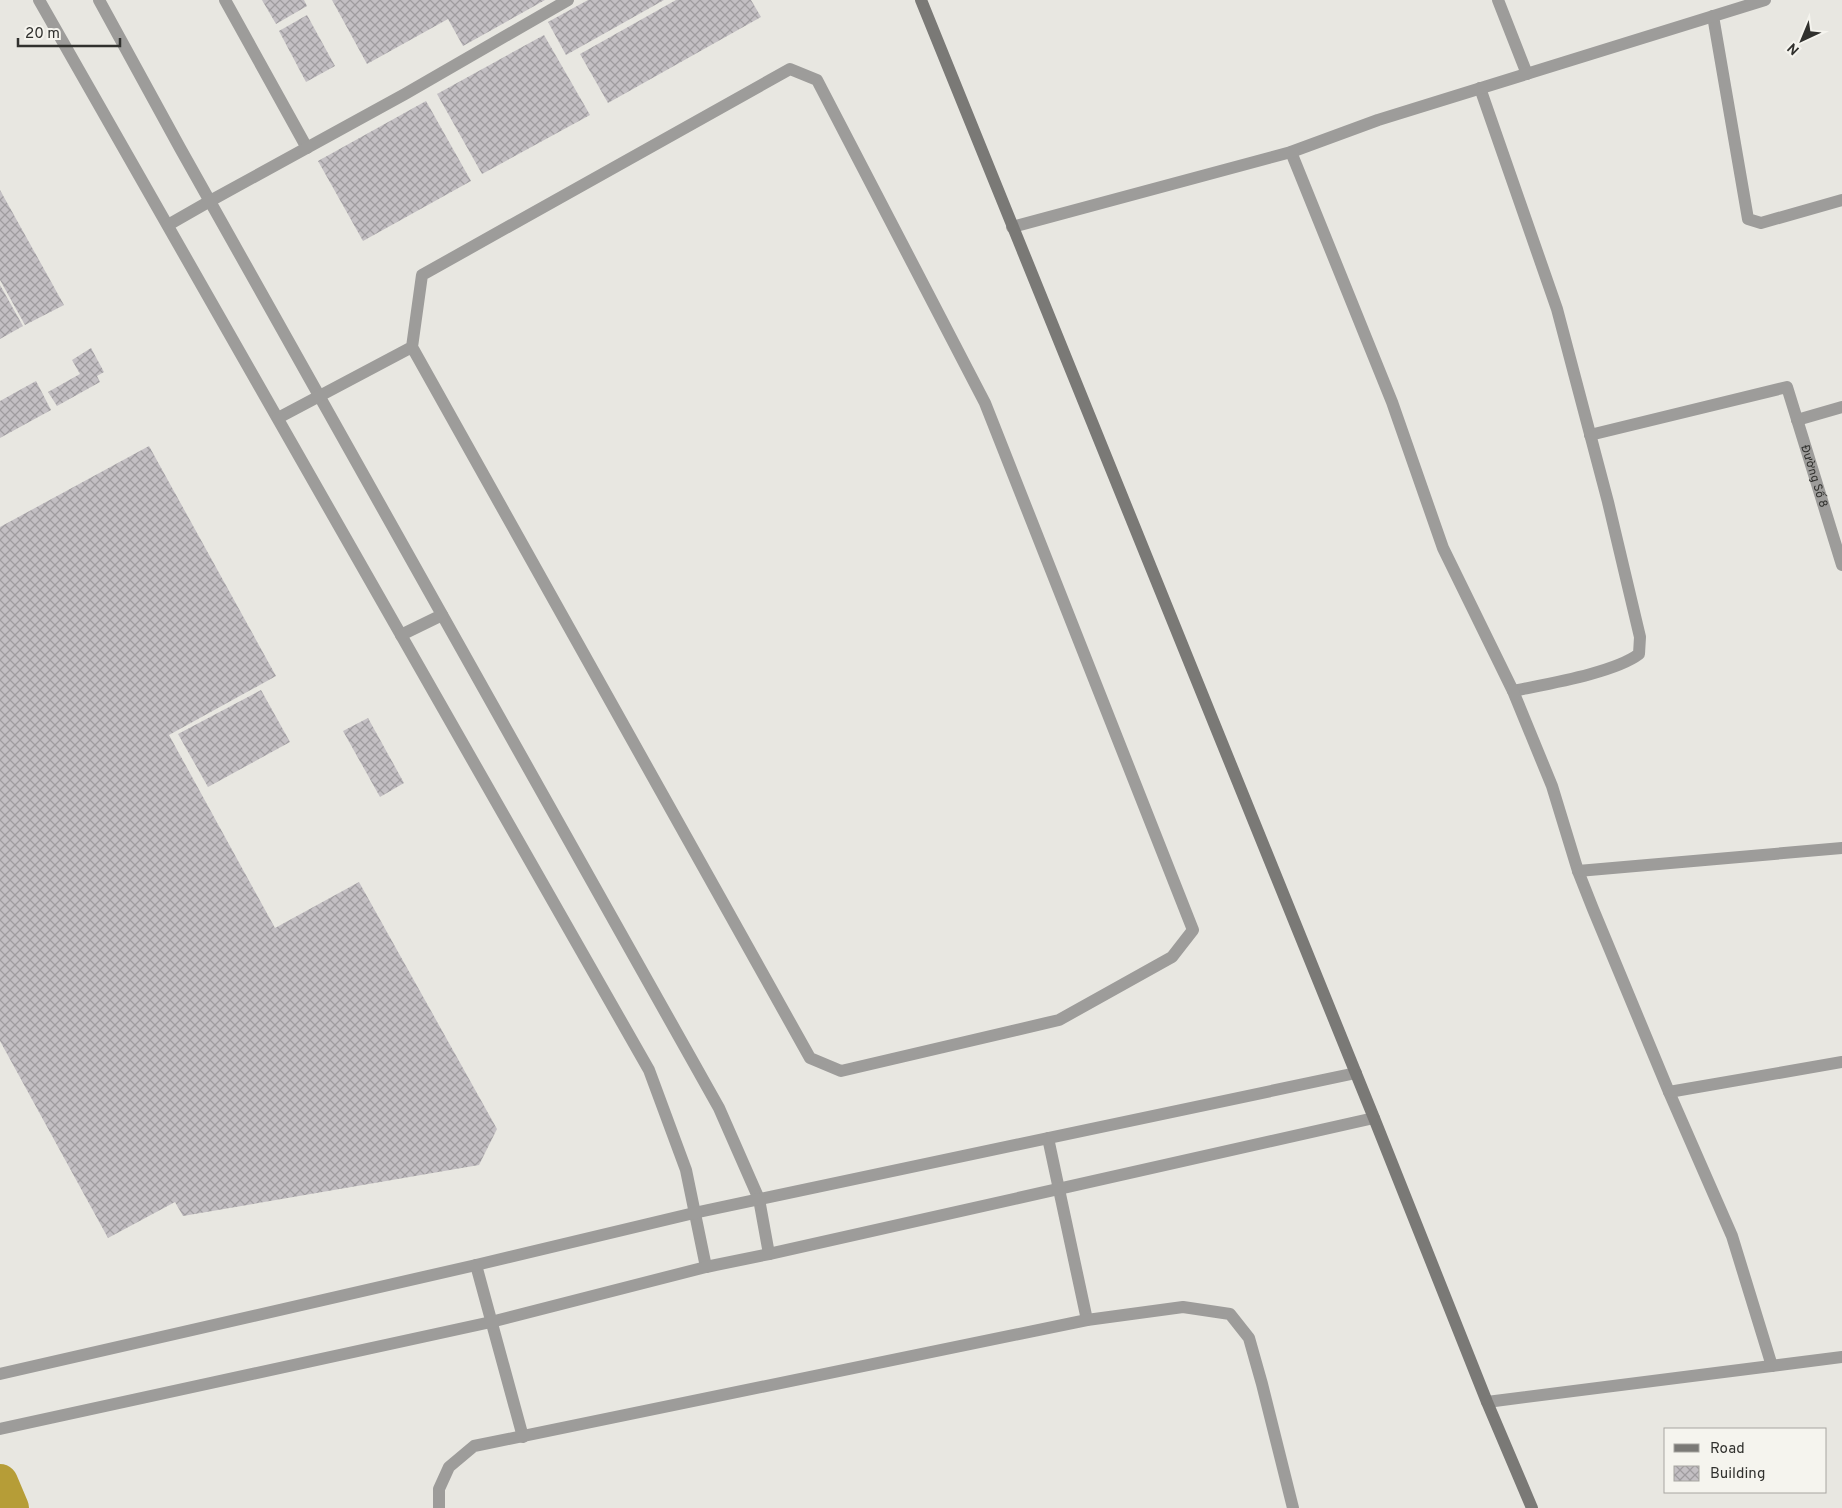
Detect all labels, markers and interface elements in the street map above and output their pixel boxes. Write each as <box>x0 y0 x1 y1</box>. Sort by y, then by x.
scale bar <box>18 15 120 47</box>
north arrow <box>1777 15 1827 65</box>
text: 20 m <box>25 25 60 44</box>
text: N <box>1784 39 1804 58</box>
street label: Đường Số 8 <box>1796 443 1831 510</box>
legend <box>1664 1428 1827 1493</box>
text: Road <box>1710 1440 1745 1459</box>
text: Building <box>1710 1465 1765 1484</box>

